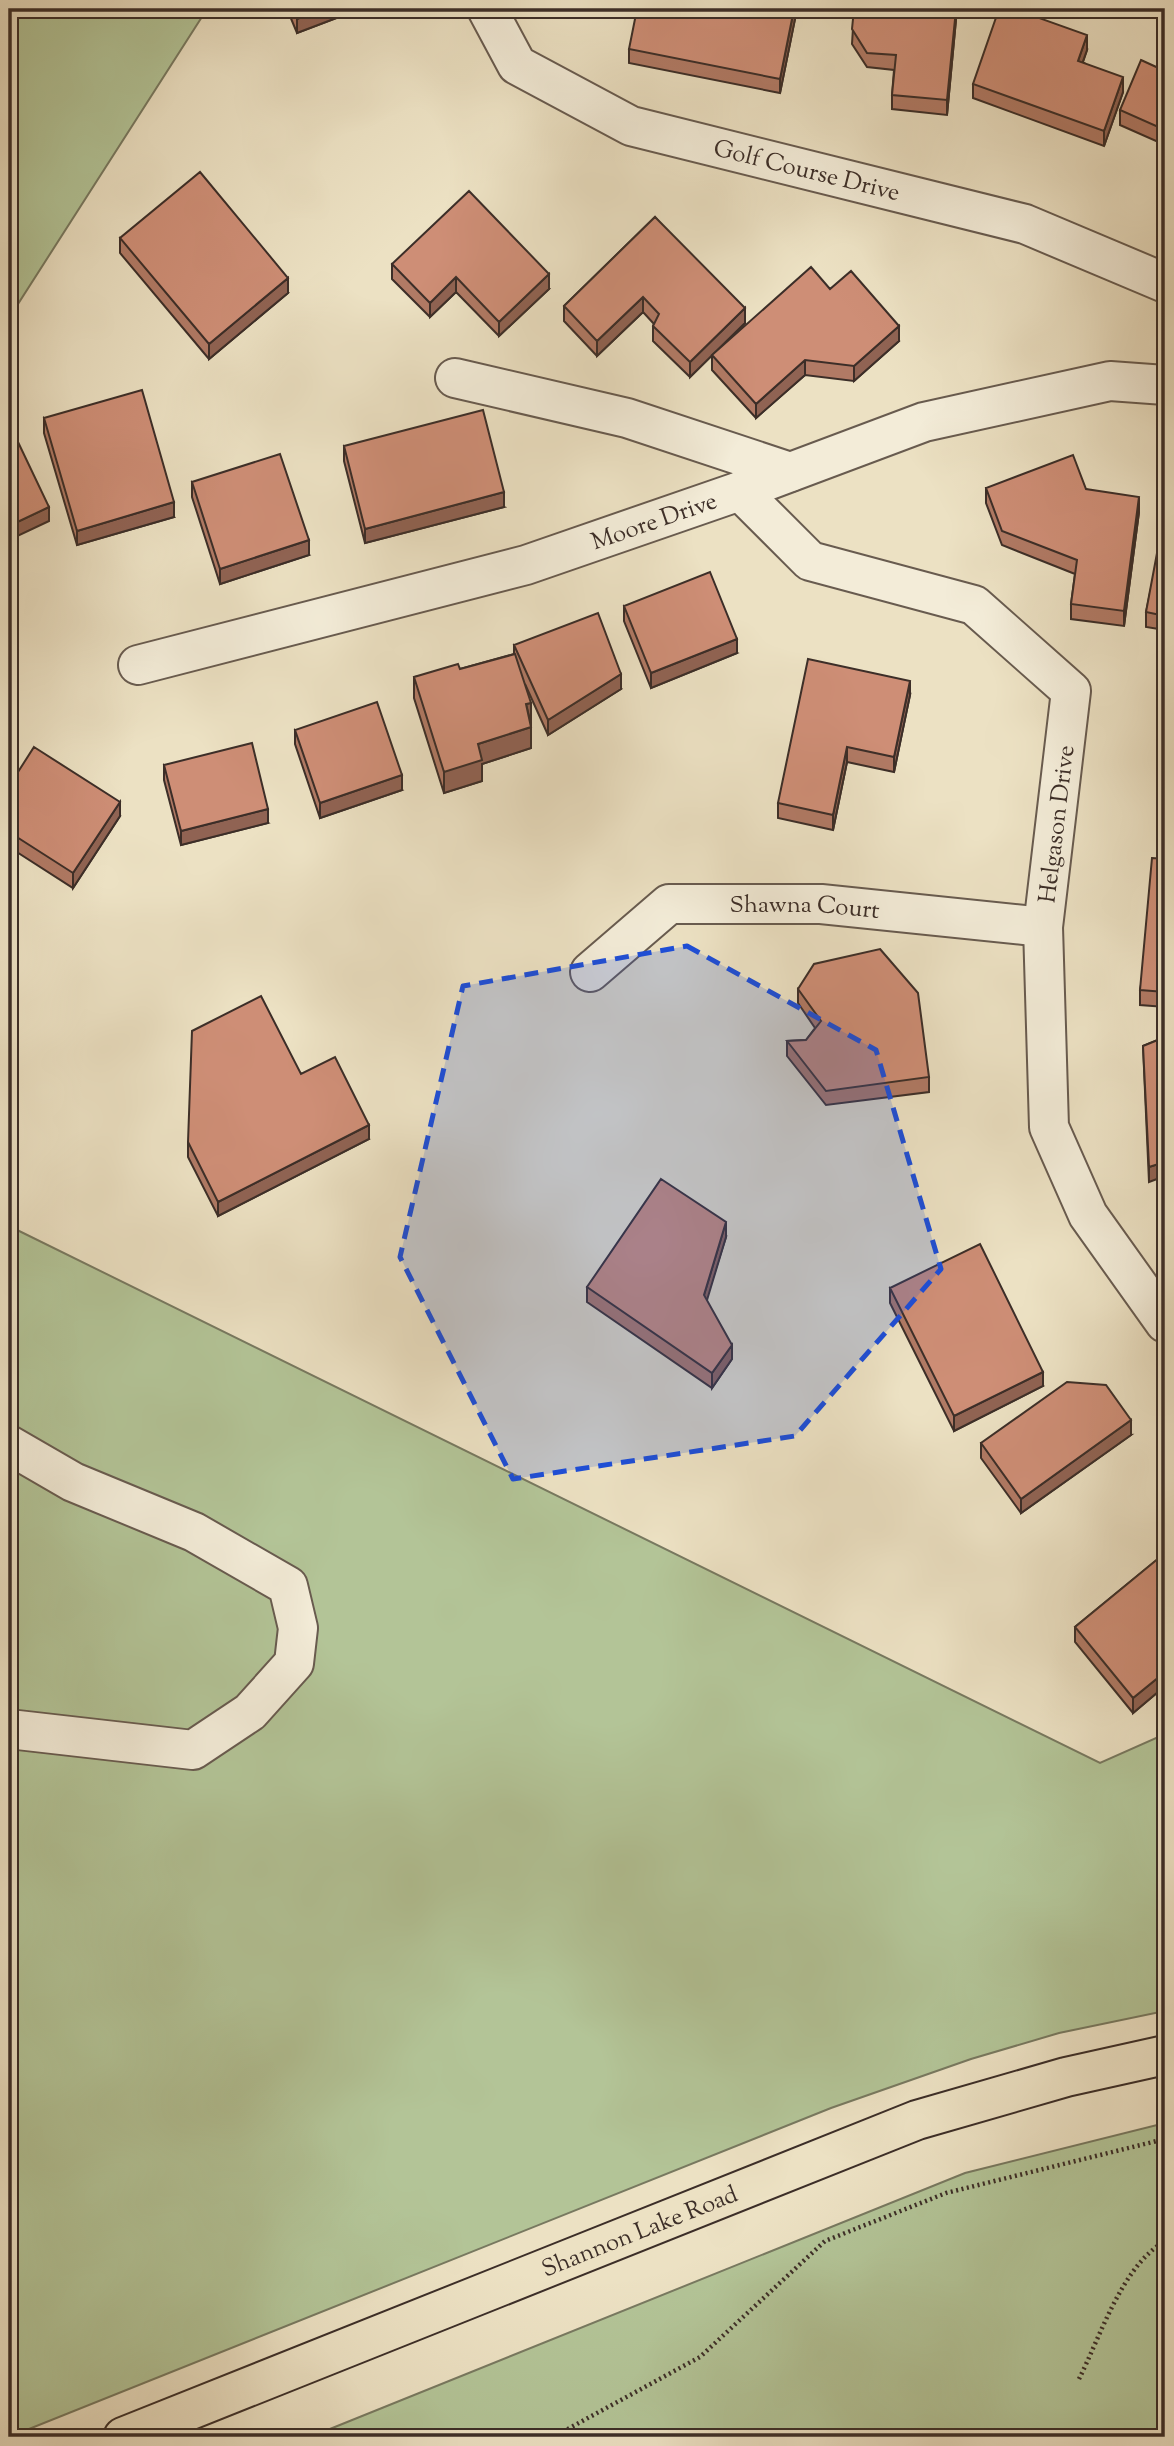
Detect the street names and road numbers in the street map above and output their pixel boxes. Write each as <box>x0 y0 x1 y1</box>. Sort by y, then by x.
street label: Golf Course Drive <box>710 132 903 211</box>
street label: Moore Drive <box>587 485 722 560</box>
street label: Helgason Drive <box>1031 743 1085 905</box>
street label: Shawna Court <box>730 889 881 929</box>
street label: Shannon Lake Road <box>537 2178 744 2287</box>

